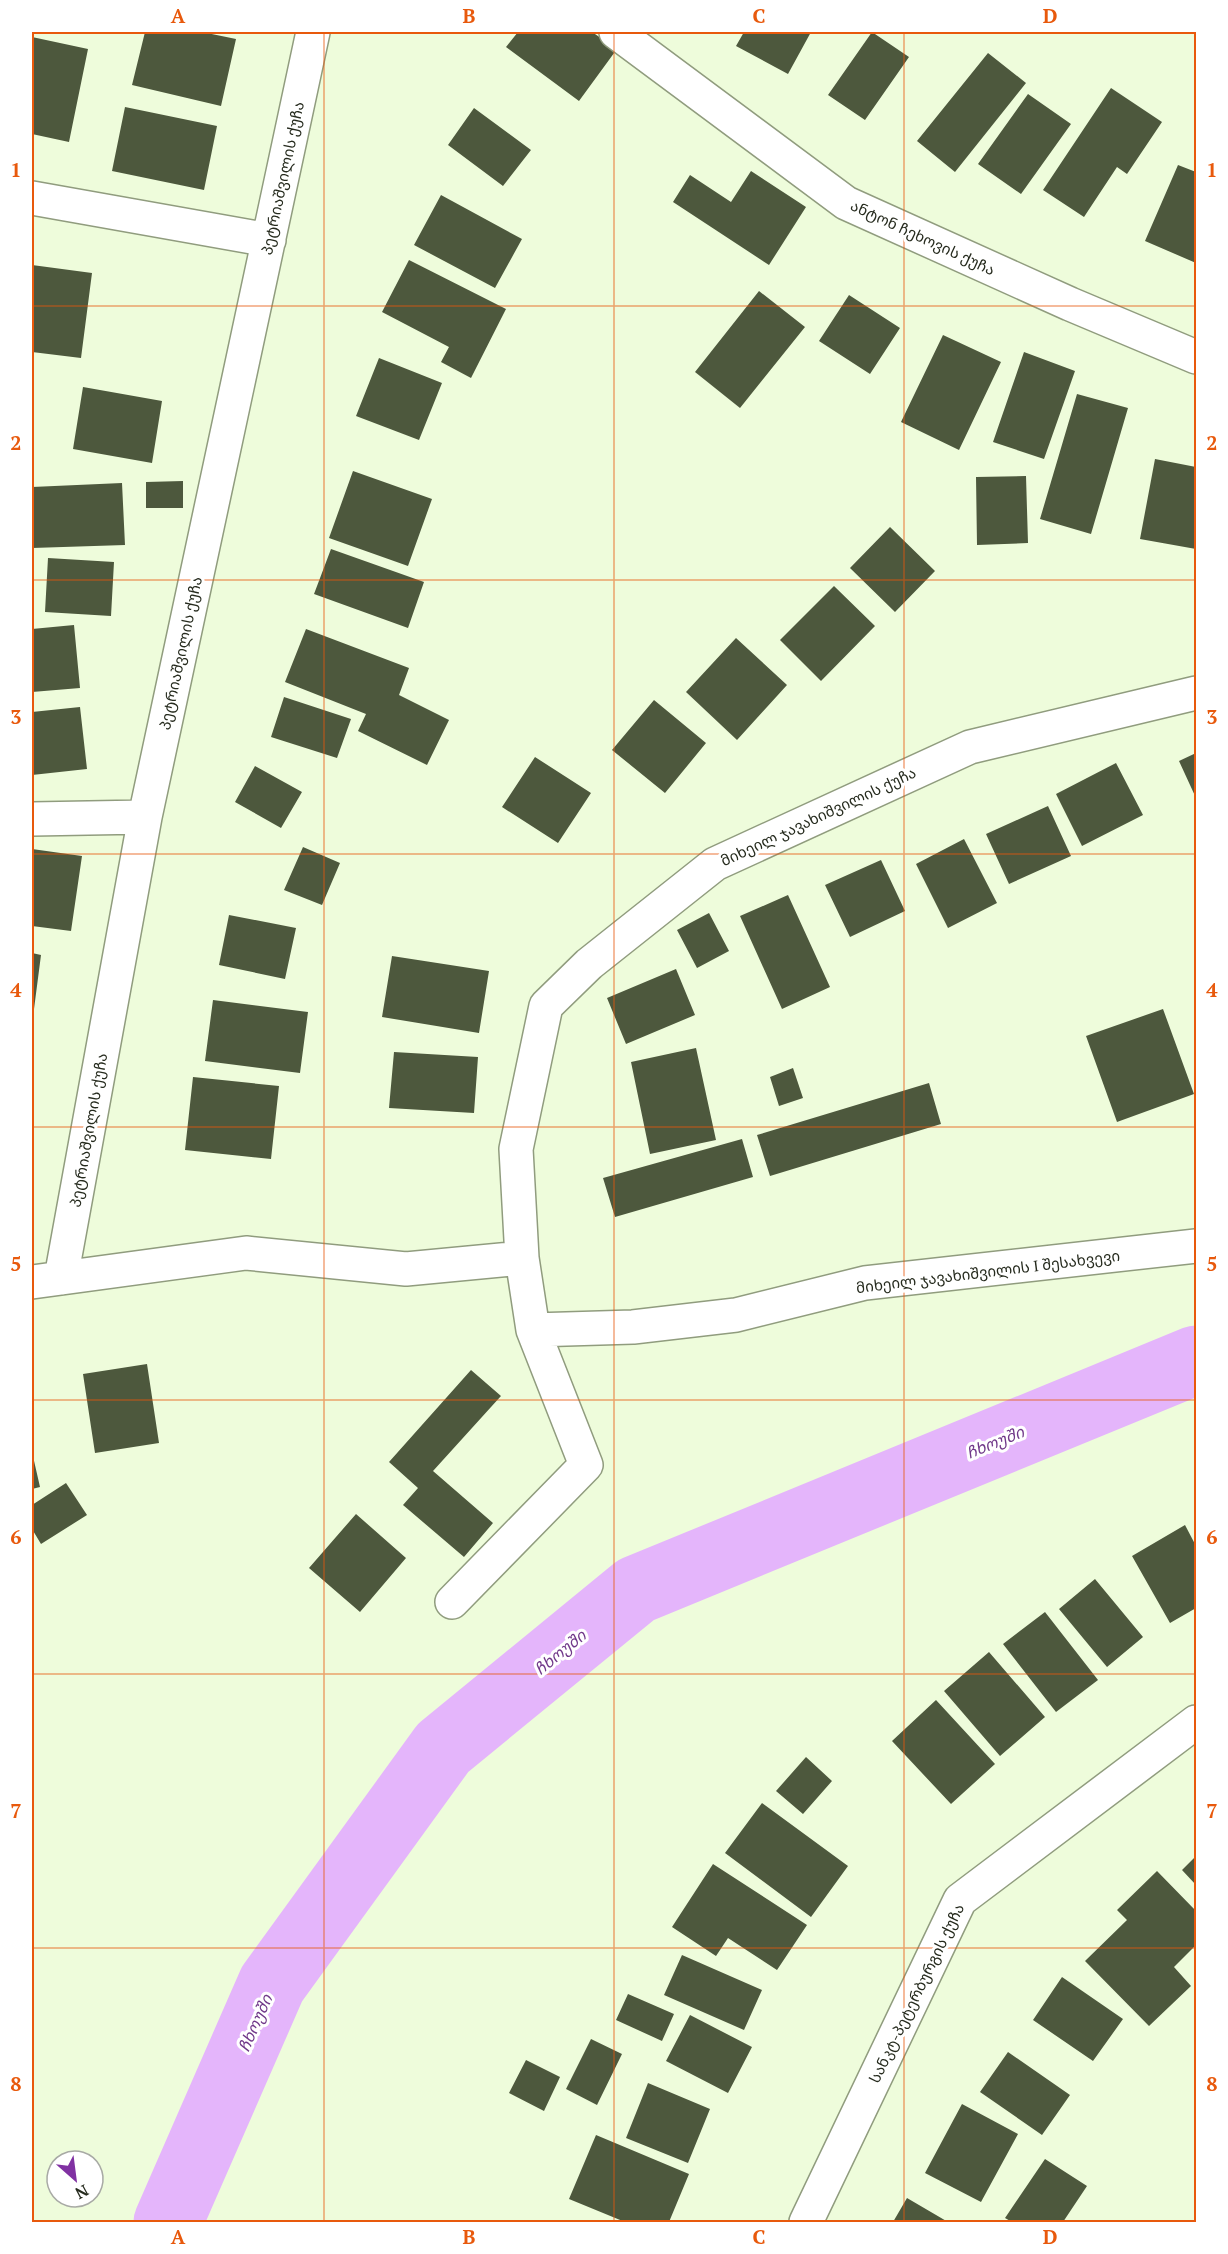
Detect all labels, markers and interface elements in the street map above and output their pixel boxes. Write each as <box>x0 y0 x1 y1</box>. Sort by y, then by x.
text: A <box>171 2 186 29</box>
text: B <box>463 2 476 29</box>
text: C <box>752 2 766 29</box>
text: D <box>1043 2 1057 29</box>
street label: პეტრიაშვილის ქუჩა <box>256 100 308 256</box>
text: 1 <box>10 156 22 183</box>
text: 1 <box>1206 156 1218 183</box>
street label: ანტონ ჩეხოვის ქუჩა <box>848 195 998 279</box>
text: 2 <box>10 429 22 456</box>
text: 2 <box>1206 429 1218 456</box>
street label: პეტრიაშვილის ქუჩა <box>154 575 206 731</box>
text: 3 <box>10 703 22 730</box>
text: 3 <box>1206 703 1218 730</box>
street label: მიხეილ ჯავახიშვილის ქუჩა <box>717 762 919 870</box>
text: 4 <box>10 976 22 1003</box>
text: 4 <box>1206 976 1218 1003</box>
street label: პეტრიაშვილის ქუჩა <box>65 1051 111 1209</box>
street label: მიხეილ ჯავახიშვილის I შესახვევი <box>855 1245 1121 1297</box>
text: 5 <box>10 1250 22 1277</box>
text: 5 <box>1206 1250 1218 1277</box>
water label: ჩხოუში <box>963 1420 1028 1464</box>
text: 6 <box>10 1523 22 1550</box>
text: 6 <box>1206 1523 1218 1550</box>
water label: ჩხოუში <box>530 1624 591 1680</box>
text: 7 <box>10 1797 22 1824</box>
text: 7 <box>1206 1797 1218 1824</box>
street label: სანკტ-პეტერბურგის ქუჩა <box>864 1900 968 2086</box>
water label: ჩხოუში <box>233 1990 278 2055</box>
text: 8 <box>10 2070 22 2097</box>
text: 8 <box>1206 2070 1218 2097</box>
north arrow <box>45 2149 105 2209</box>
text: N <box>72 2180 93 2205</box>
text: A <box>171 2223 186 2250</box>
text: B <box>463 2223 476 2250</box>
text: C <box>752 2223 766 2250</box>
text: D <box>1043 2223 1057 2250</box>

